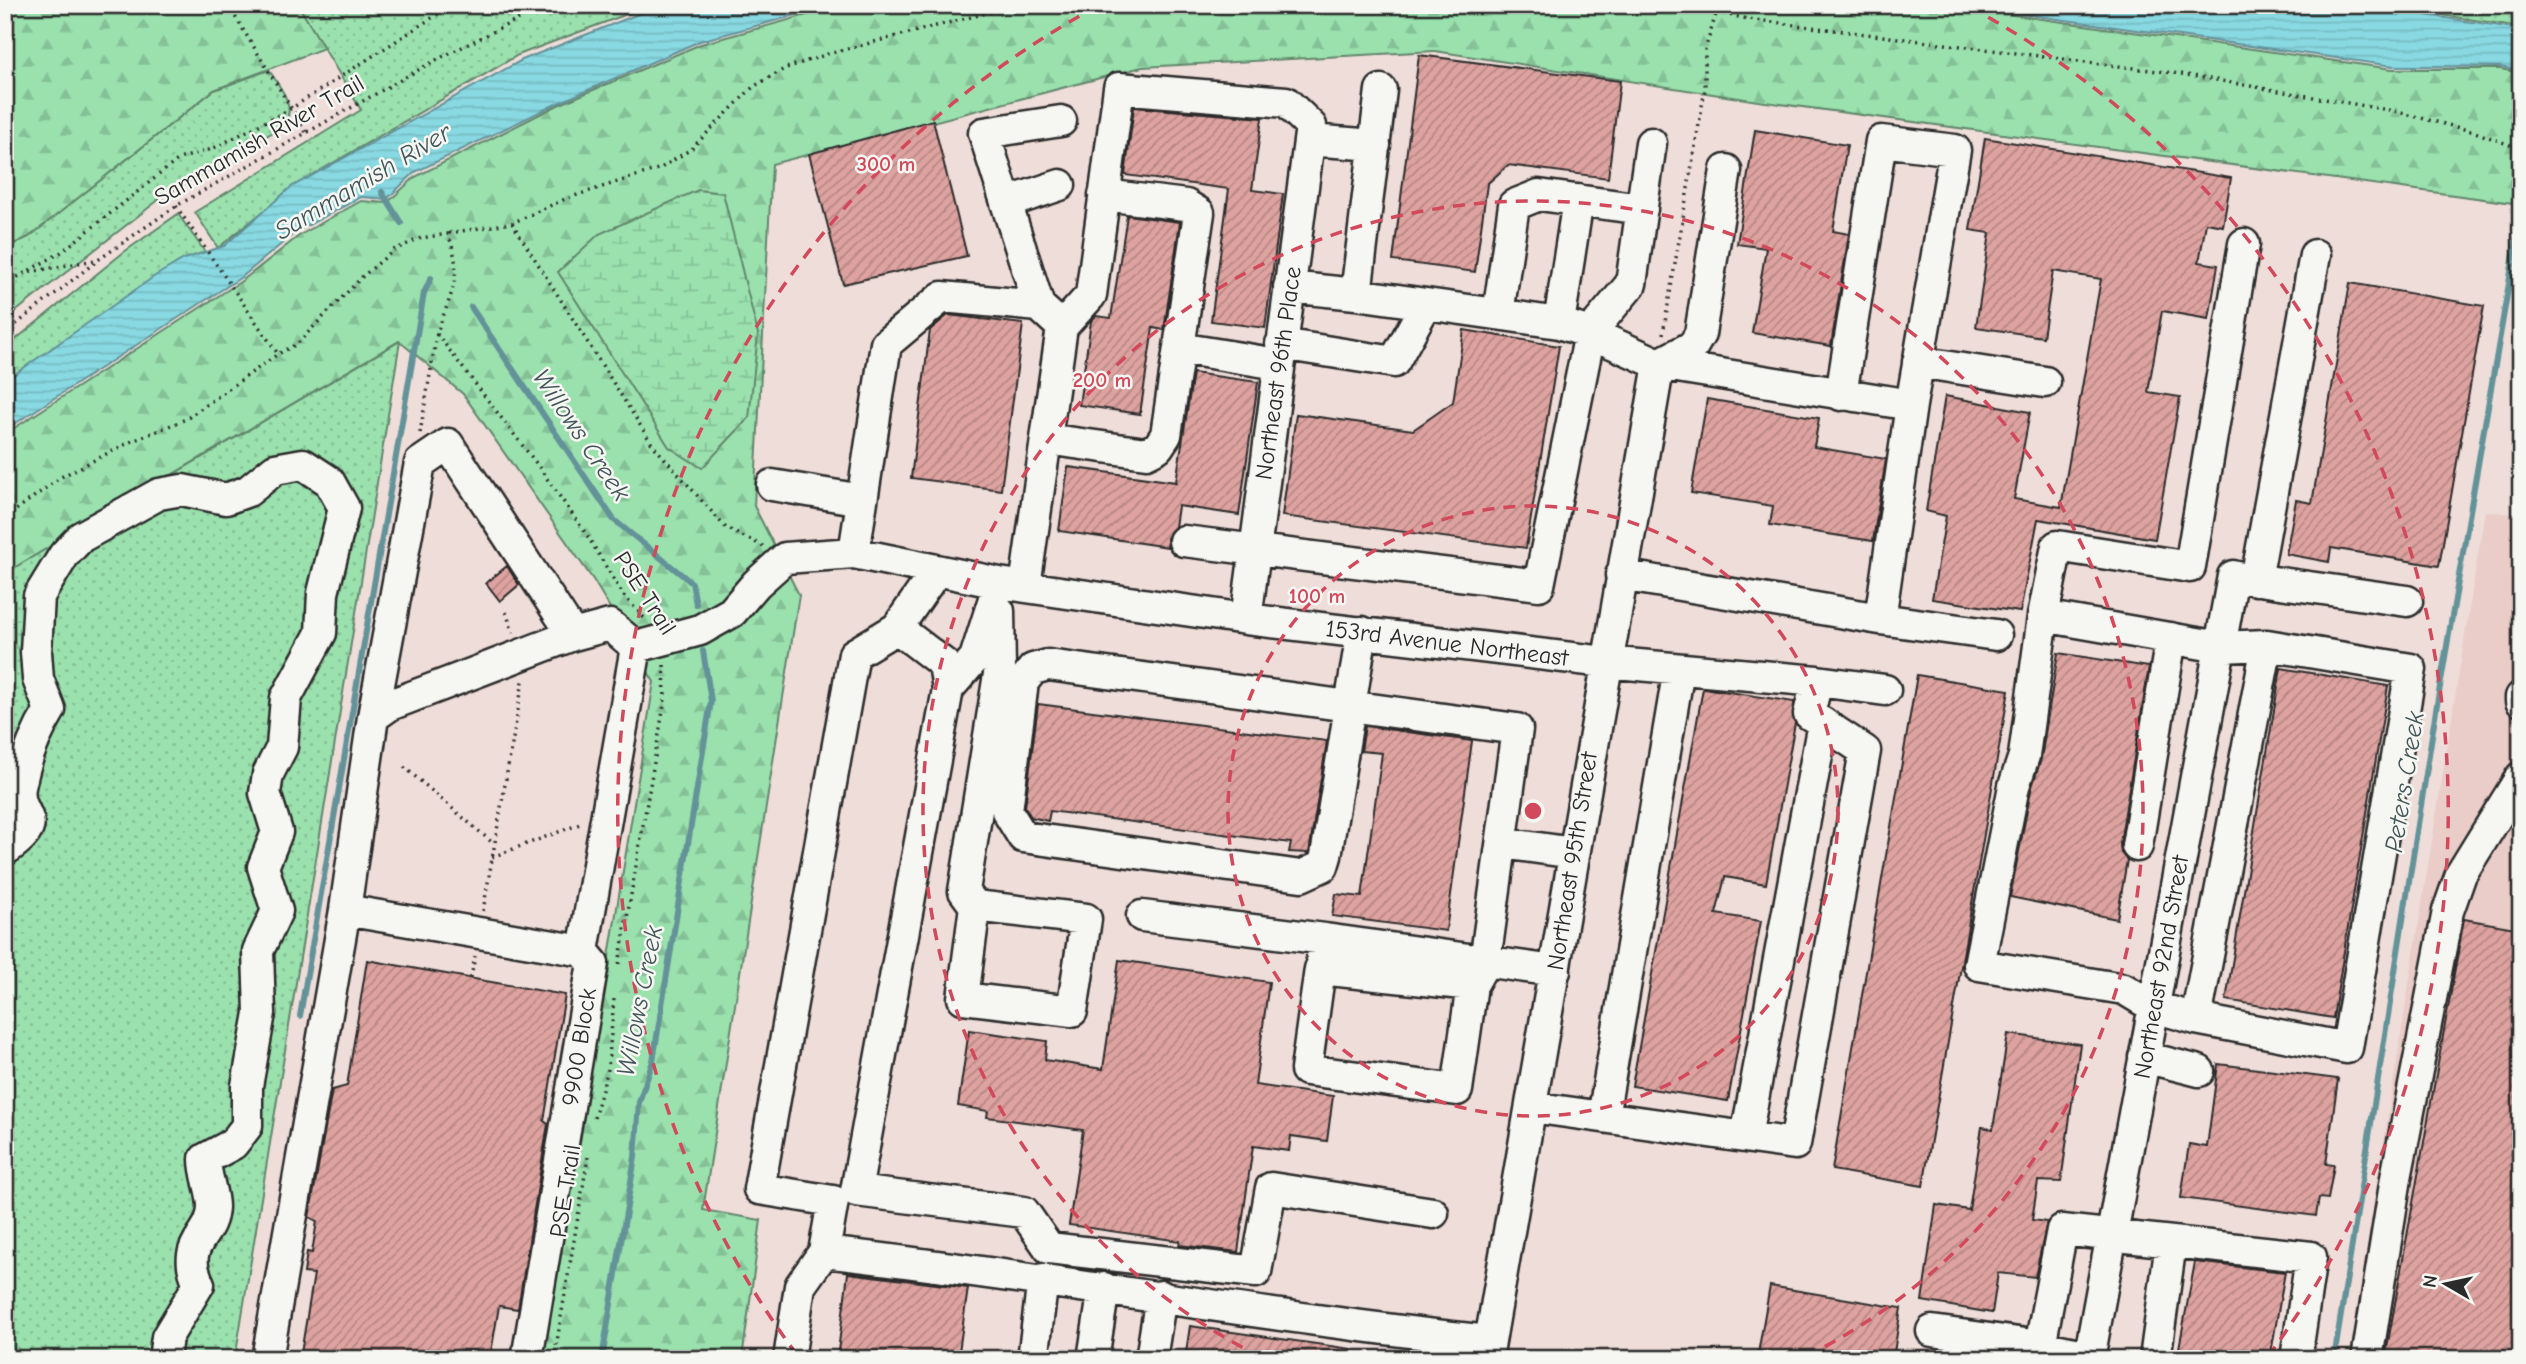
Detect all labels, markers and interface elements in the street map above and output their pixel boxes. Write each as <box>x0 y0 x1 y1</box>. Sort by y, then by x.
street label: Sammamish River Trail <box>149 68 369 212</box>
water label: Sammamish River <box>269 117 457 247</box>
text: 300 m <box>857 152 915 176</box>
street label: Northeast 96th Place <box>1249 265 1307 481</box>
water label: Willows Creek <box>526 363 636 507</box>
text: 200 m <box>1073 368 1131 392</box>
street label: PSE Trail <box>608 546 682 640</box>
text: 100 m <box>1289 584 1345 608</box>
street label: 153rd Avenue Northeast <box>1324 614 1571 672</box>
water label: Peters Creek <box>2379 709 2431 855</box>
street label: Northeast 95th Street <box>1541 749 1603 972</box>
centre of rings <box>1521 799 1545 823</box>
street label: Northeast 92nd Street <box>2128 852 2195 1081</box>
water label: Willows Creek <box>611 923 669 1079</box>
street label: 9900 Block <box>556 986 602 1108</box>
street label: PSE Trail <box>544 1142 586 1240</box>
north arrow <box>2410 1248 2480 1318</box>
text: N <box>2418 1274 2442 1289</box>

